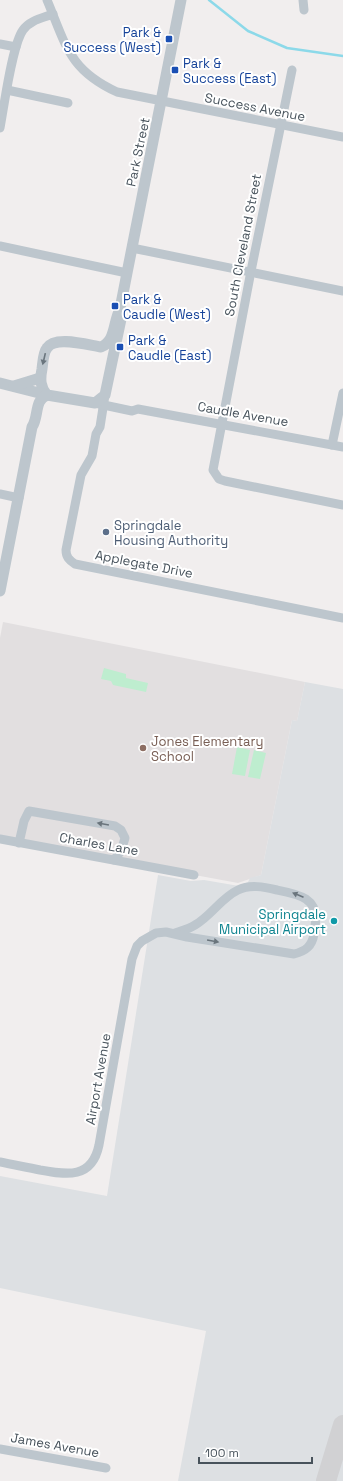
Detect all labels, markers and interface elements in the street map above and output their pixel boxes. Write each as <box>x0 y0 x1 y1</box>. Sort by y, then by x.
place label: Park & Success (West) <box>63 24 161 56</box>
marker: Park & Success (West) <box>164 34 174 44</box>
place label: Park & Success (East) <box>183 55 277 87</box>
marker: Park & Success (East) <box>170 65 180 75</box>
street label: Success Avenue <box>203 89 307 125</box>
street label: Park Street <box>122 116 154 188</box>
street label: South Cleveland Street <box>221 172 265 318</box>
place label: Park & Caudle (West) <box>123 291 211 323</box>
marker: Park & Caudle (West) <box>110 301 120 311</box>
place label: Park & Caudle (East) <box>128 332 212 364</box>
marker: Park & Caudle (East) <box>115 342 125 352</box>
one-way arrow <box>40 352 46 365</box>
street label: Caudle Avenue <box>196 398 290 430</box>
place label: Springdale Housing Authority <box>114 517 228 549</box>
marker: Springdale Housing Authority <box>101 527 111 537</box>
street label: Applegate Drive <box>94 546 194 582</box>
place label: Jones Elementary School <box>151 733 263 765</box>
marker: Jones Elementary School <box>138 743 148 753</box>
one-way arrow <box>97 821 109 827</box>
street label: Charles Lane <box>58 829 140 859</box>
one-way arrow <box>292 892 304 898</box>
place label: Springdale Municipal Airport <box>219 906 326 938</box>
marker: Springdale Municipal Airport <box>329 916 339 926</box>
one-way arrow <box>207 938 219 944</box>
street label: Airport Avenue <box>82 1032 114 1126</box>
street label: James Avenue <box>9 1429 101 1461</box>
scale bar <box>199 1439 312 1465</box>
text: 100 m <box>205 1445 239 1461</box>

